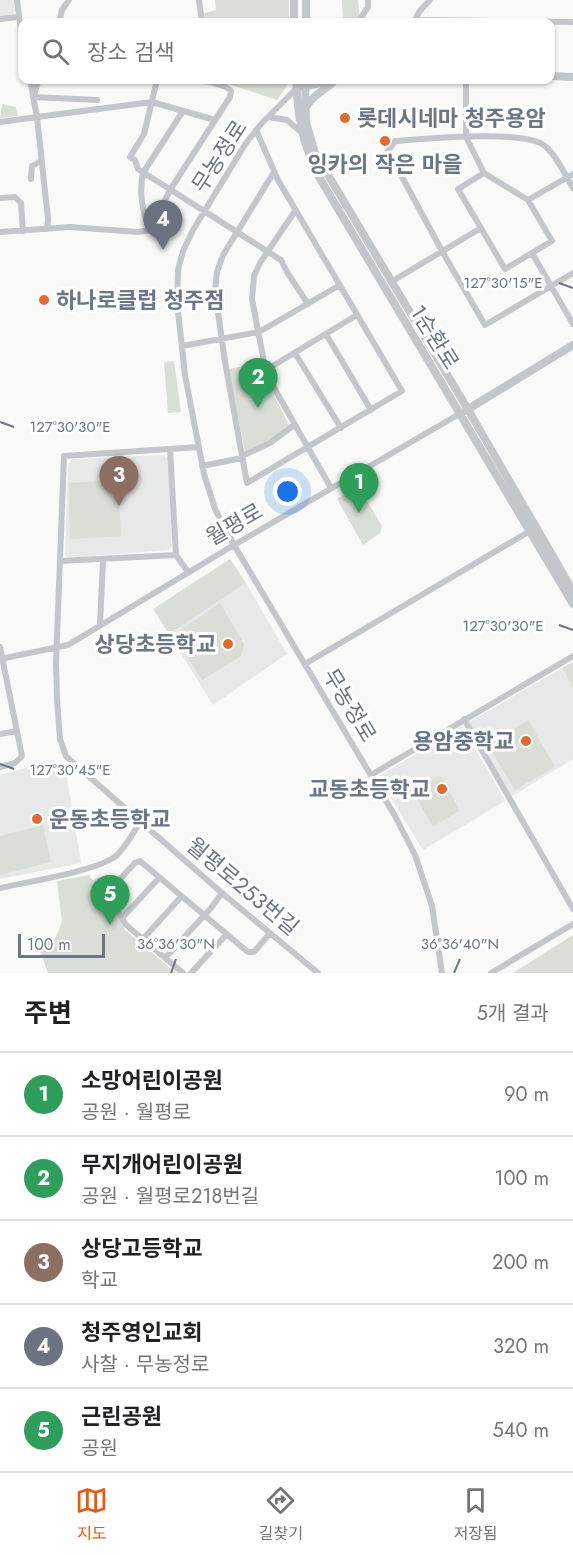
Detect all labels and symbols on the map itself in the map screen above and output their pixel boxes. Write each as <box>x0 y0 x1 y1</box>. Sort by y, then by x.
place label: 롯데시네마 청주용암 <box>357 102 546 134</box>
marker: 롯데시네마 청주용암 <box>338 111 352 125</box>
street label: 무농정로 <box>184 113 254 199</box>
marker: 잉카의 작은 마을 <box>378 134 392 148</box>
place label: 잉카의 작은 마을 <box>308 148 462 180</box>
pin: 4 <box>144 200 182 250</box>
text: 127°30'15"E <box>463 272 543 294</box>
place label: 하나로클럽 청주점 <box>56 284 225 316</box>
marker: 하나로클럽 청주점 <box>37 293 51 307</box>
street label: 1순환로 <box>403 299 467 375</box>
pin: 2 <box>238 358 278 408</box>
text: 127°30'30"E <box>29 416 111 438</box>
pin: 3 <box>100 456 138 506</box>
pin: 1 <box>340 464 378 513</box>
your location <box>273 477 302 506</box>
street label: 월평로 <box>200 495 268 553</box>
text: 127°30'30"E <box>462 615 544 637</box>
place label: 상당초등학교 <box>95 628 216 660</box>
marker: 상당초등학교 <box>221 637 235 651</box>
street label: 무농정로 <box>315 662 385 748</box>
place label: 용암중학교 <box>413 725 514 757</box>
marker: 용암중학교 <box>519 734 533 748</box>
text: 127°30'45"E <box>29 759 111 781</box>
place label: 교동초등학교 <box>309 773 430 805</box>
marker: 교동초등학교 <box>435 782 449 796</box>
place label: 운동초등학교 <box>49 803 170 835</box>
marker: 운동초등학교 <box>30 812 44 826</box>
street label: 월평로253번길 <box>180 829 306 943</box>
pin: 5 <box>90 876 130 925</box>
scale bar <box>18 931 105 959</box>
text: 36°36'30"N <box>137 933 215 955</box>
text: 36°36'40"N <box>421 933 499 955</box>

